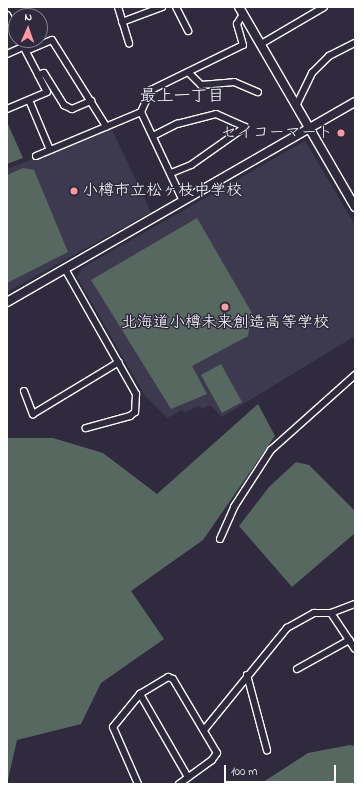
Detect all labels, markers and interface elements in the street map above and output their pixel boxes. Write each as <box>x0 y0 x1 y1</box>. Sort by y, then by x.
north arrow <box>8 8 48 48</box>
text: N <box>24 9 32 25</box>
district label: 最上一丁目 <box>140 87 224 107</box>
place label: セイコーマート <box>221 123 333 143</box>
marker: セイコーマート <box>336 128 346 138</box>
place label: 小樽市立松ヶ枝中学校 <box>82 181 242 201</box>
marker: 小樽市立松ヶ枝中学校 <box>69 186 79 196</box>
marker: 北海道小樽未来創造高等学校 <box>220 302 230 312</box>
place label: 北海道小樽未来創造高等学校 <box>121 313 329 333</box>
scale bar <box>226 757 338 783</box>
text: 100 m <box>231 763 258 781</box>

